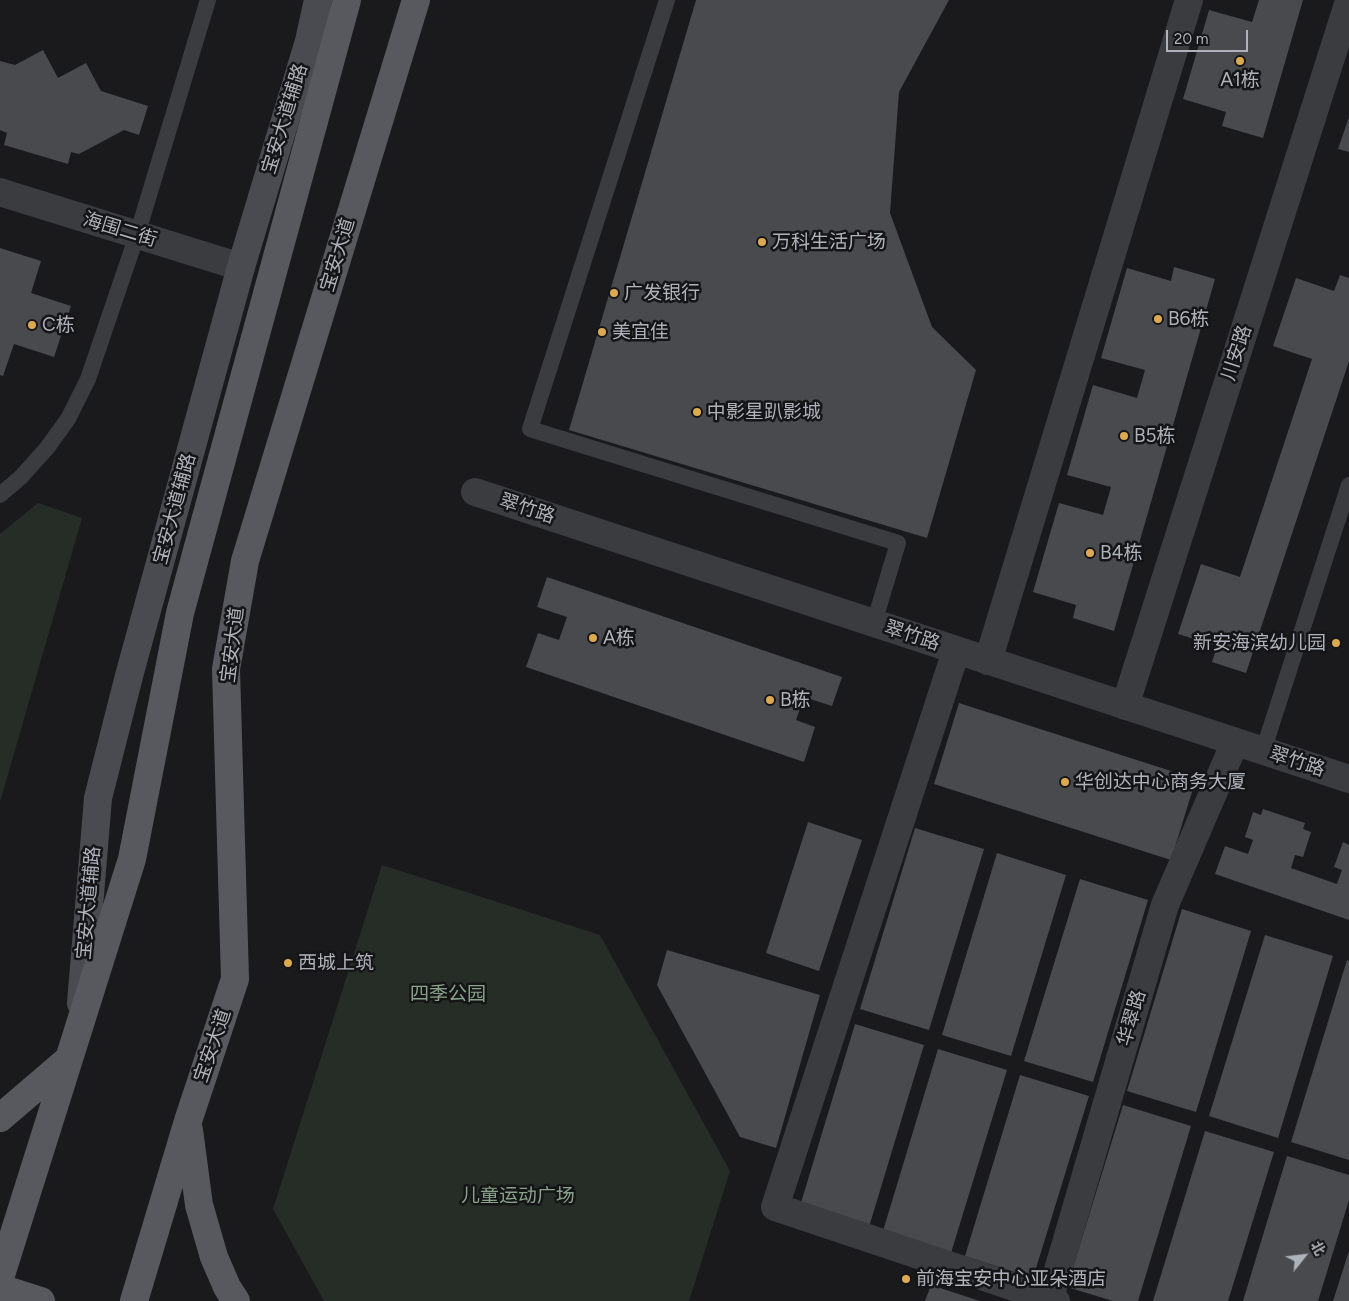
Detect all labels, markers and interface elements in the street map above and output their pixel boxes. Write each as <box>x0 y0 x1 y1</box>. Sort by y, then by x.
scale bar <box>1169 20 1252 52</box>
text: 20 m <box>1174 30 1208 48</box>
marker: A1栋 <box>1234 55 1246 67</box>
street label: 宝安大道辅路 <box>257 61 313 177</box>
place label: A1栋 <box>1220 69 1260 91</box>
street label: 海围二街 <box>80 208 160 252</box>
street label: 宝安大道 <box>316 215 360 295</box>
place label: 万科生活广场 <box>772 231 886 253</box>
marker: 万科生活广场 <box>756 236 768 248</box>
place label: 广发银行 <box>624 282 700 304</box>
marker: 广发银行 <box>608 287 620 299</box>
place label: B6栋 <box>1168 308 1209 330</box>
marker: B6栋 <box>1152 313 1164 325</box>
place label: C栋 <box>42 314 75 336</box>
marker: C栋 <box>26 319 38 331</box>
place label: 美宜佳 <box>612 321 669 343</box>
street label: 川安路 <box>1217 322 1257 384</box>
marker: 美宜佳 <box>596 326 608 338</box>
place label: 中影星趴影城 <box>707 401 821 423</box>
marker: 中影星趴影城 <box>691 406 703 418</box>
place label: B5栋 <box>1134 425 1176 447</box>
marker: B5栋 <box>1118 430 1130 442</box>
street label: 宝安大道辅路 <box>149 451 201 567</box>
street label: 翠竹路 <box>496 489 558 529</box>
place label: B4栋 <box>1100 542 1142 564</box>
marker: B4栋 <box>1084 547 1096 559</box>
street label: 宝安大道 <box>217 606 249 684</box>
street label: 翠竹路 <box>881 616 943 656</box>
place label: A栋 <box>603 627 635 649</box>
marker: A栋 <box>587 632 599 644</box>
place label: 新安海滨幼儿园 <box>1193 632 1326 654</box>
marker: 新安海滨幼儿园 <box>1330 637 1342 649</box>
place label: B栋 <box>780 689 811 711</box>
marker: B栋 <box>764 694 776 706</box>
street label: 翠竹路 <box>1266 742 1328 782</box>
place label: 华创达中心商务大厦 <box>1075 771 1246 793</box>
marker: 华创达中心商务大厦 <box>1059 776 1071 788</box>
street label: 宝安大道辅路 <box>73 845 105 961</box>
place label: 西城上筑 <box>298 952 374 974</box>
marker: 西城上筑 <box>282 957 294 969</box>
park label: 四季公园 <box>410 983 486 1005</box>
street label: 华翠路 <box>1113 987 1151 1049</box>
street label: 宝安大道 <box>190 1006 236 1086</box>
park label: 儿童运动广场 <box>461 1185 575 1207</box>
north arrow <box>1279 1231 1329 1281</box>
text: 北 <box>1307 1238 1328 1259</box>
place label: 前海宝安中心亚朵酒店 <box>916 1268 1106 1290</box>
marker: 前海宝安中心亚朵酒店 <box>900 1273 912 1285</box>

